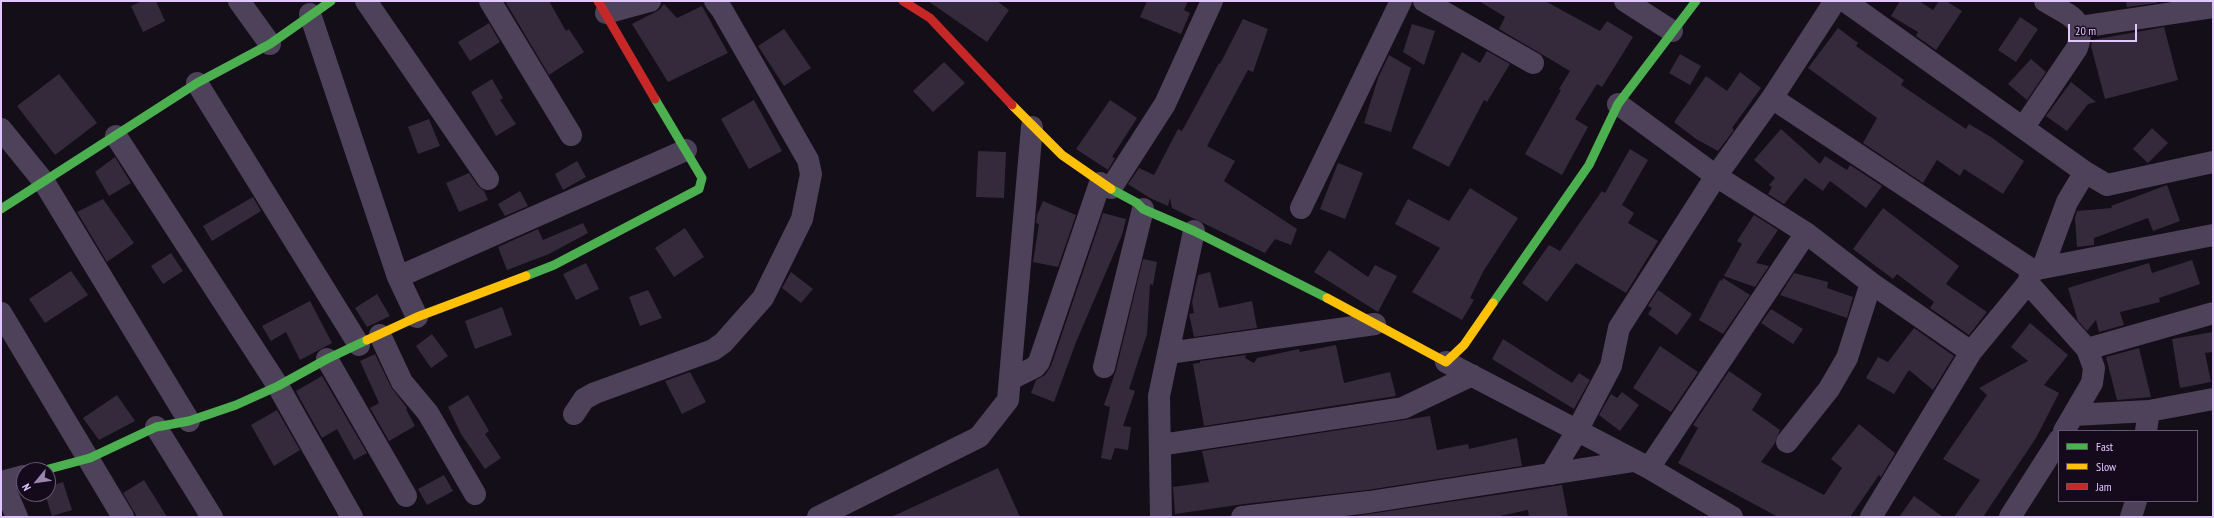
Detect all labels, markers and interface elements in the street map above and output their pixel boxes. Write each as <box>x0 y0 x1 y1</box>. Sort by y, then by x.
scale bar <box>2070 16 2139 42</box>
text: 20 m <box>2075 23 2096 38</box>
legend <box>2058 430 2198 502</box>
text: Fast <box>2096 439 2113 454</box>
text: Slow <box>2096 459 2116 474</box>
north arrow <box>16 462 56 502</box>
text: Jam <box>2096 479 2112 494</box>
text: N <box>19 481 34 493</box>

